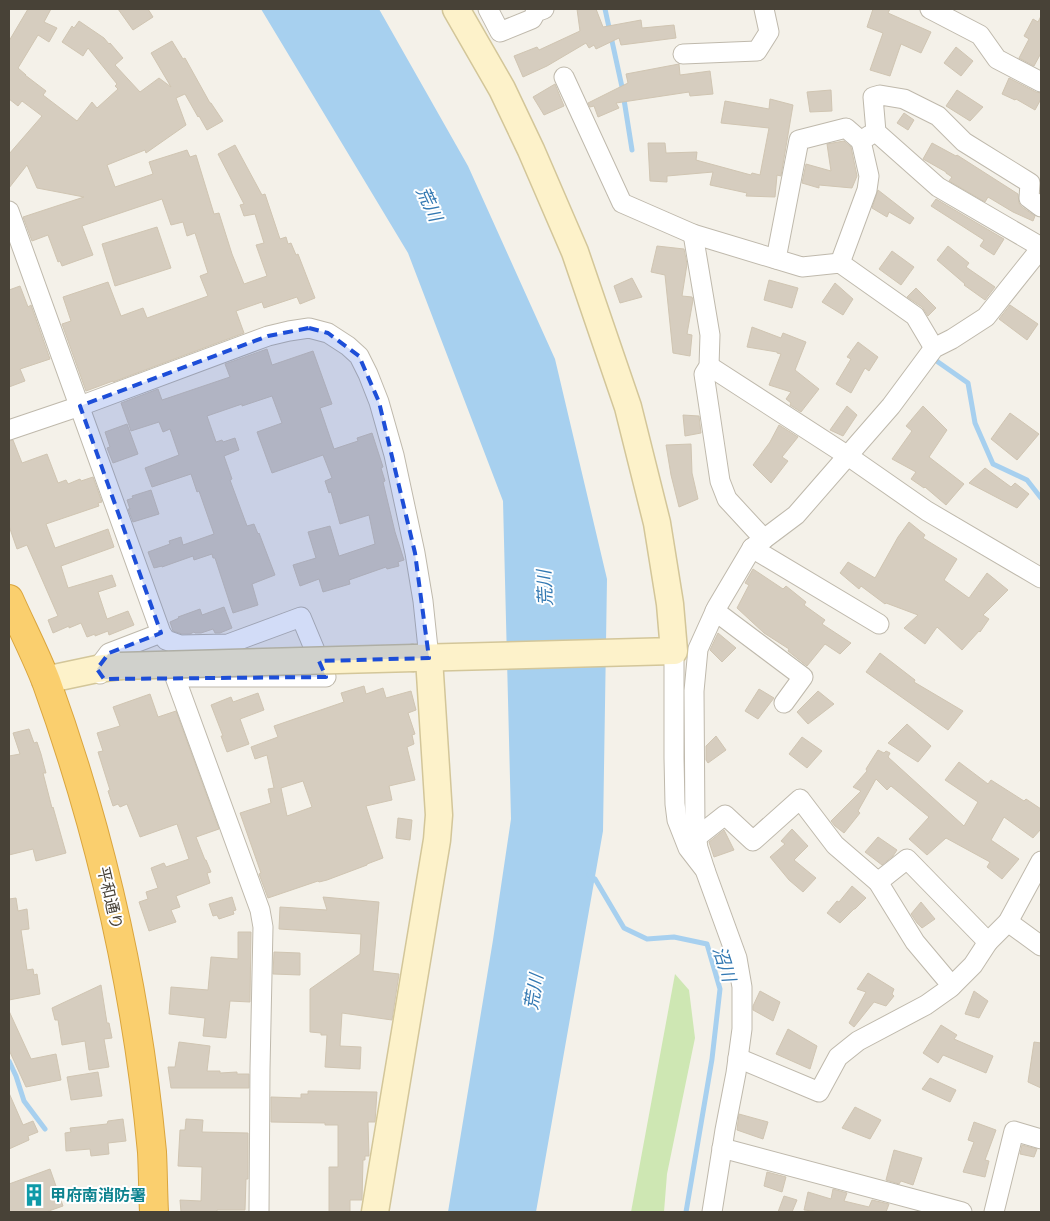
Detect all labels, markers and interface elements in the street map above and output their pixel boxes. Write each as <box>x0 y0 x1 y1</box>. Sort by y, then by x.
water label: 荒川 <box>411 183 447 227</box>
water label: 荒川 <box>533 567 557 607</box>
street label: 平和通り <box>94 865 126 931</box>
water label: 沼川 <box>708 943 741 986</box>
water label: 荒川 <box>520 971 548 1011</box>
building icon: 甲府南消防署 <box>21 1182 47 1208</box>
place label: 甲府南消防署 <box>50 1186 146 1205</box>

